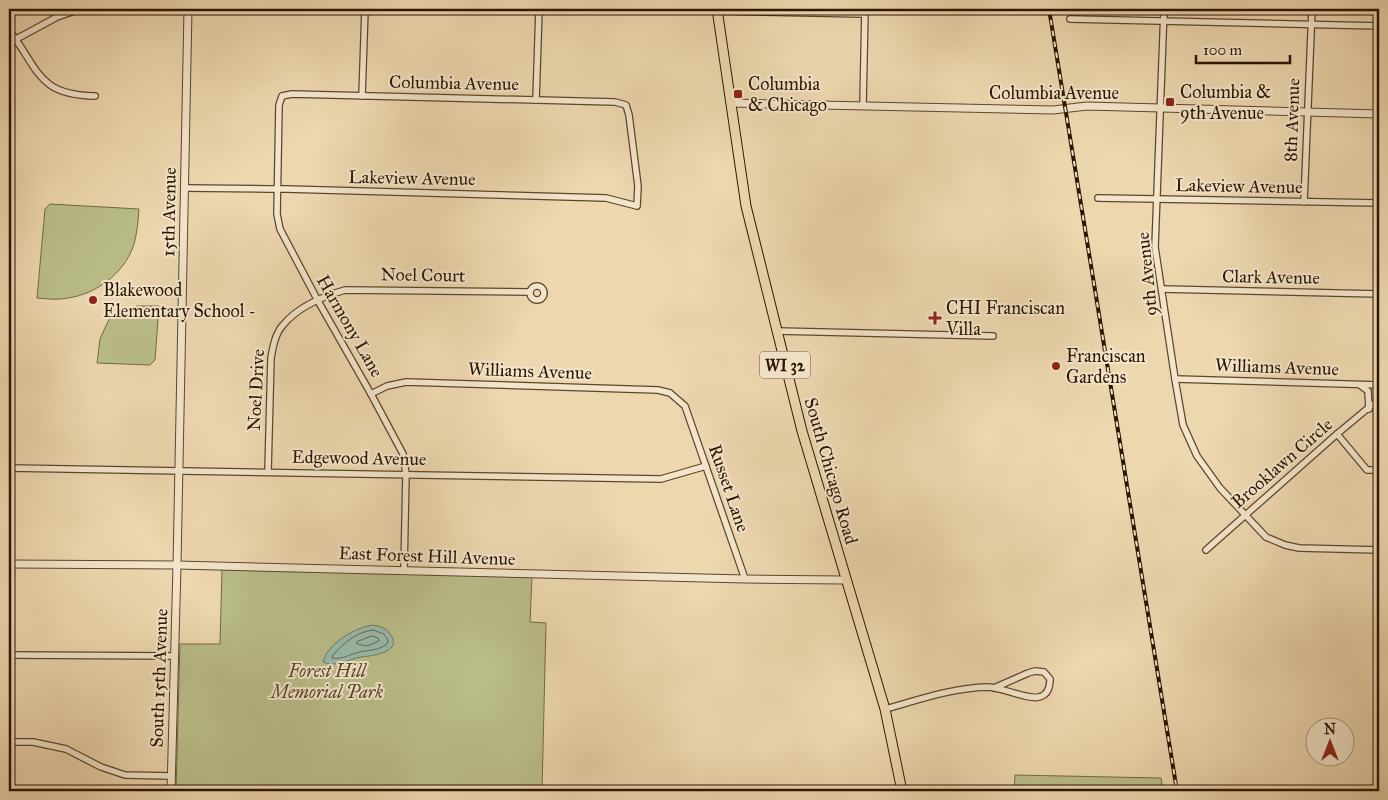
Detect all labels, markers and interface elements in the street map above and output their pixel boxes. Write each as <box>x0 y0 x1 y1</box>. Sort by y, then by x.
scale bar <box>1196 32 1289 64</box>
text: 100 m <box>1203 41 1243 59</box>
street label: Columbia Avenue <box>389 71 519 95</box>
place label: Columbia & Chicago <box>748 73 827 117</box>
street label: 8th Avenue <box>1280 78 1304 162</box>
place label: Columbia & 9th Avenue <box>1180 81 1271 124</box>
street label: Columbia Avenue <box>989 82 1119 104</box>
marker: Columbia & Chicago <box>732 88 744 100</box>
marker: Columbia & 9th Avenue <box>1164 96 1176 108</box>
street label: Lakeview Avenue <box>348 166 476 190</box>
street label: 15th Avenue <box>157 167 181 257</box>
street label: Lakeview Avenue <box>1175 174 1303 198</box>
street label: 9th Avenue <box>1132 231 1162 317</box>
street label: Noel Court <box>381 263 466 287</box>
street label: Clark Avenue <box>1222 265 1320 289</box>
street label: Harmony Lane <box>312 271 388 381</box>
place label: Blakewood Elementary School - <box>103 279 256 322</box>
marker: Blakewood Elementary School - <box>87 294 99 306</box>
place label: CHI Franciscan Villa <box>945 297 1065 340</box>
marker: CHI Franciscan Villa <box>928 311 942 325</box>
place label: Franciscan Gardens <box>1066 345 1146 388</box>
street label: Noel Drive <box>243 348 269 432</box>
road number: WI 32 <box>760 352 810 378</box>
street label: Williams Avenue <box>1215 354 1339 380</box>
street label: Williams Avenue <box>468 358 592 384</box>
marker: Franciscan Gardens <box>1050 360 1062 372</box>
street label: South Chicago Road <box>799 395 862 547</box>
street label: Brooklawn Circle <box>1227 413 1337 513</box>
street label: Russet Lane <box>704 441 754 535</box>
street label: Edgewood Avenue <box>291 446 427 471</box>
street label: East Forest Hill Avenue <box>338 542 516 570</box>
street label: South 15th Avenue <box>146 608 172 748</box>
park label: Forest Hill Memorial Park <box>269 660 383 703</box>
north arrow <box>1306 718 1356 768</box>
text: N <box>1324 721 1336 738</box>

